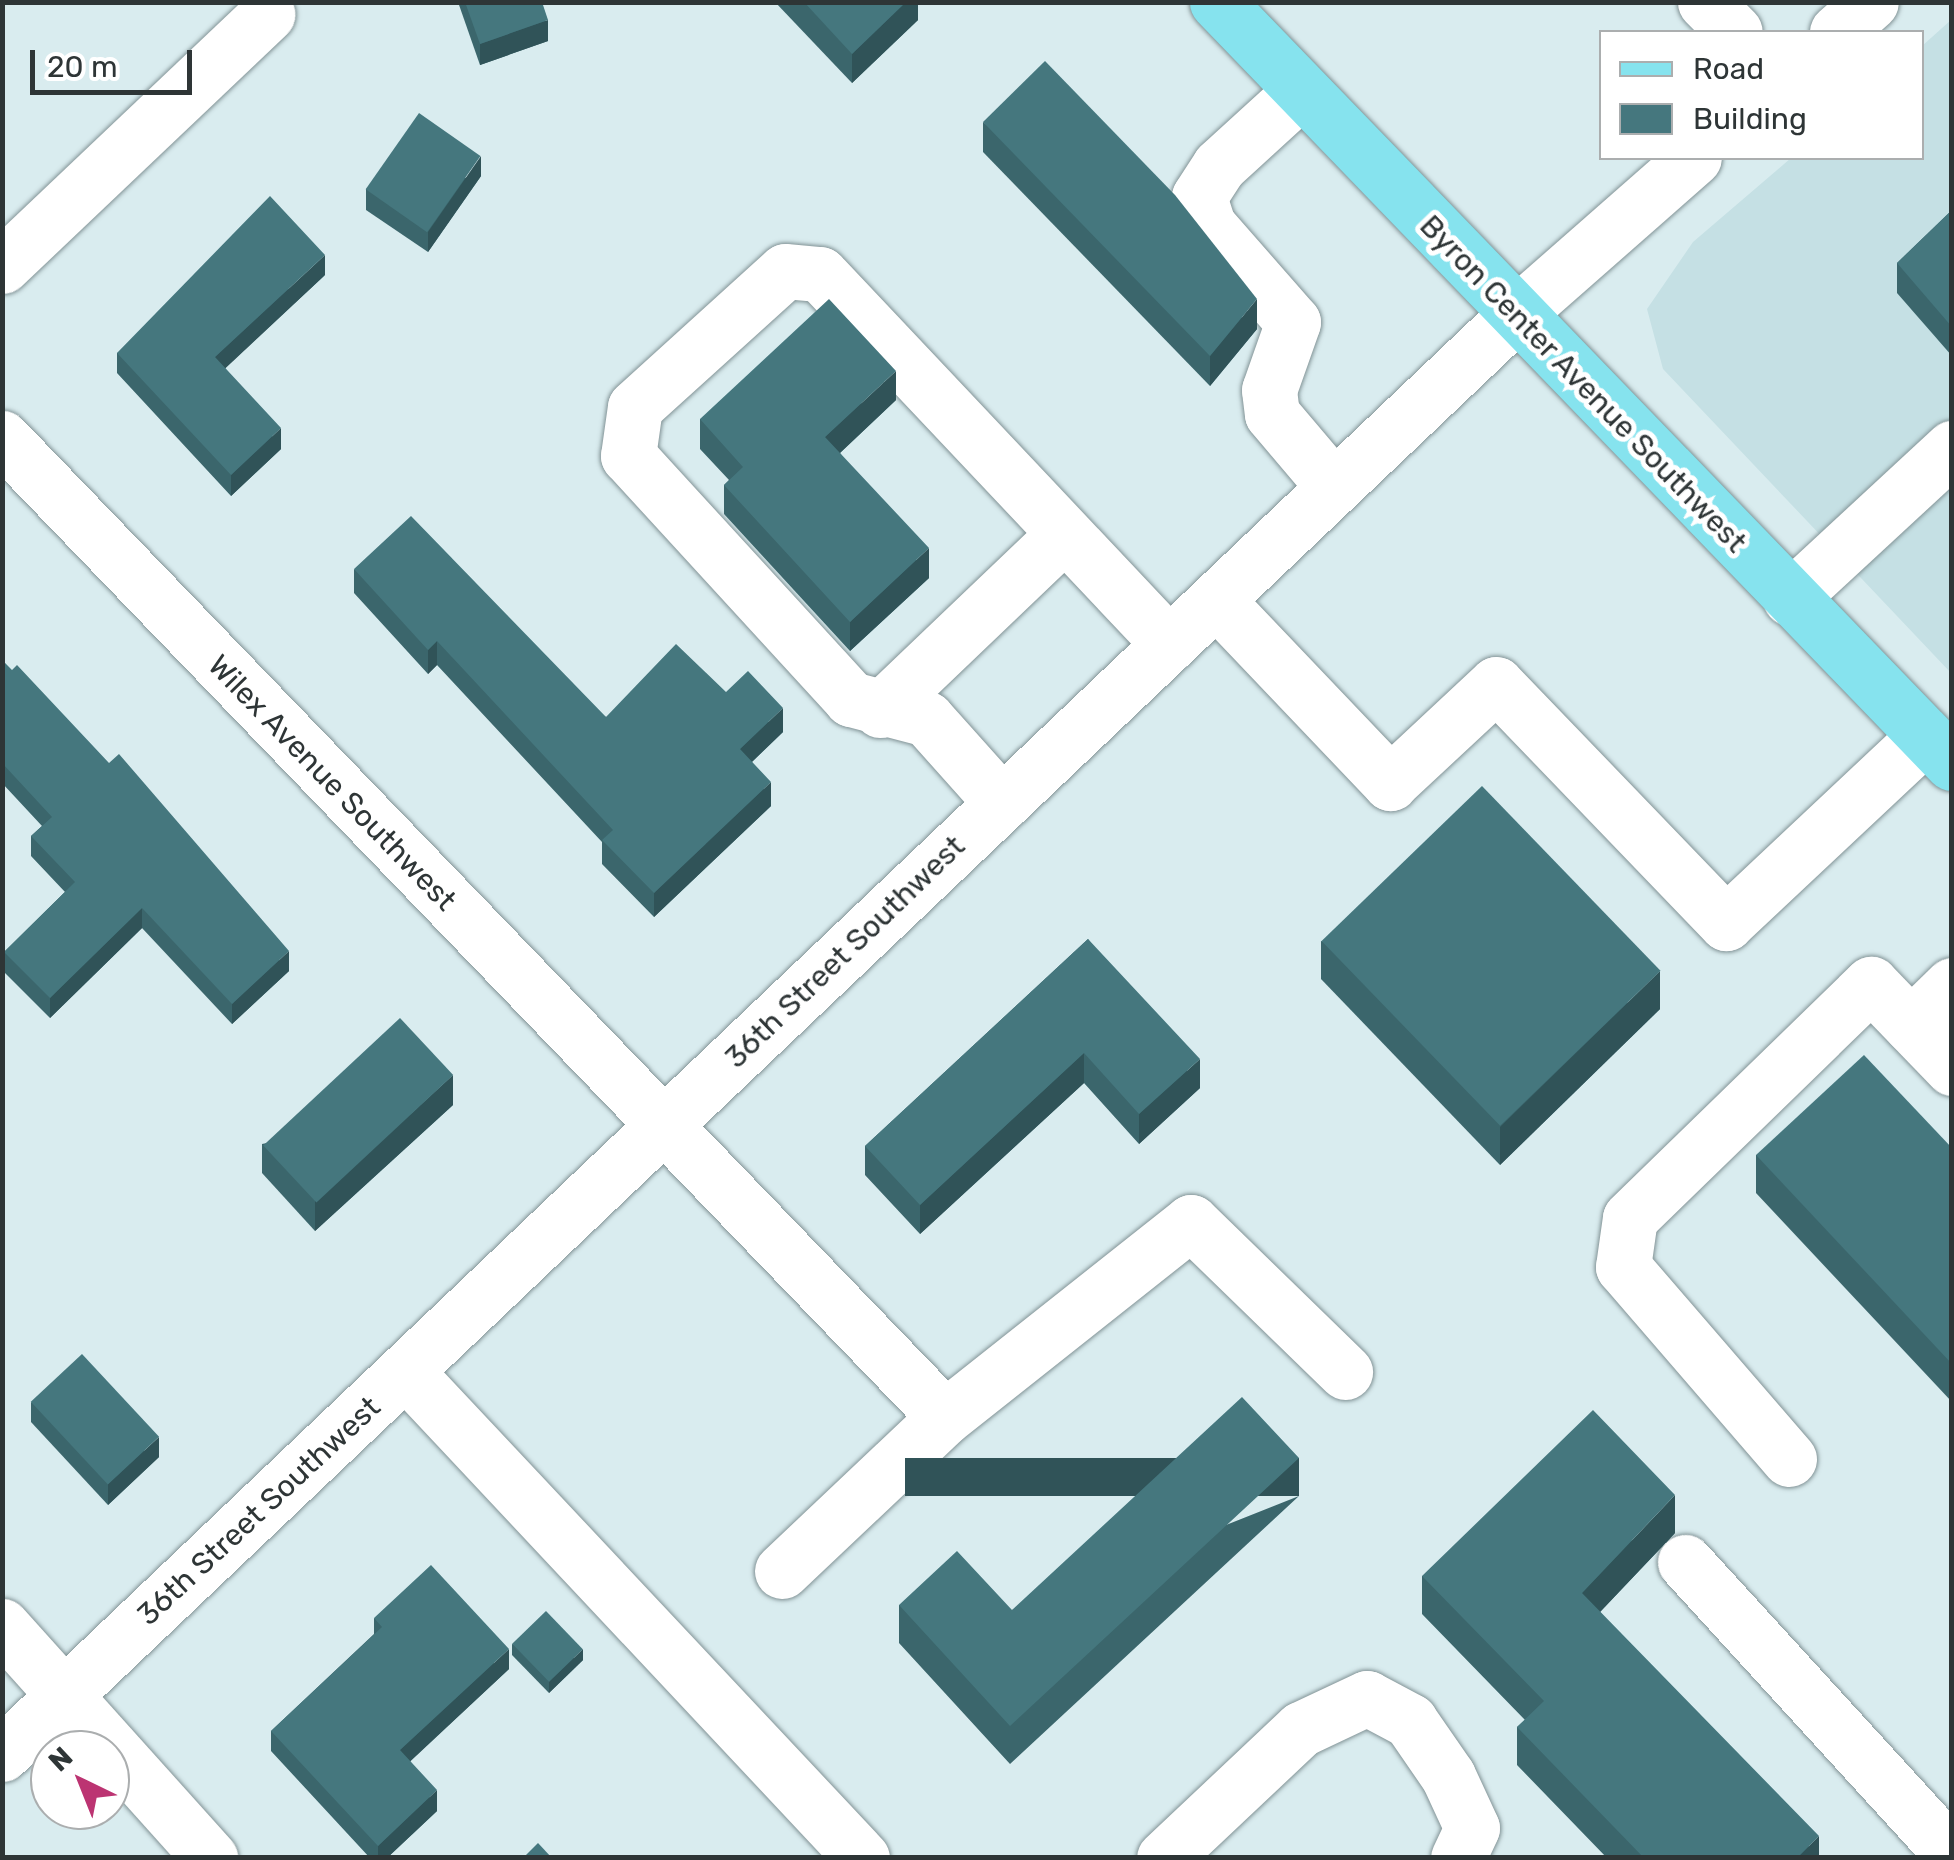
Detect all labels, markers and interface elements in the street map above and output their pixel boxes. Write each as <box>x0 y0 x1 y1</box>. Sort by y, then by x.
scale bar <box>35 30 198 92</box>
legend <box>1599 30 1924 160</box>
text: 20 m <box>47 49 118 85</box>
text: Road <box>1693 51 1764 87</box>
text: Building <box>1693 101 1807 137</box>
street label: Byron Center Avenue Southwest <box>1412 207 1754 561</box>
street label: Wilex Avenue Southwest <box>200 647 464 919</box>
street label: 36th Street Southwest <box>718 828 972 1076</box>
street label: 36th Street Southwest <box>130 1389 388 1633</box>
north arrow <box>30 1730 130 1830</box>
text: N <box>42 1740 79 1778</box>

